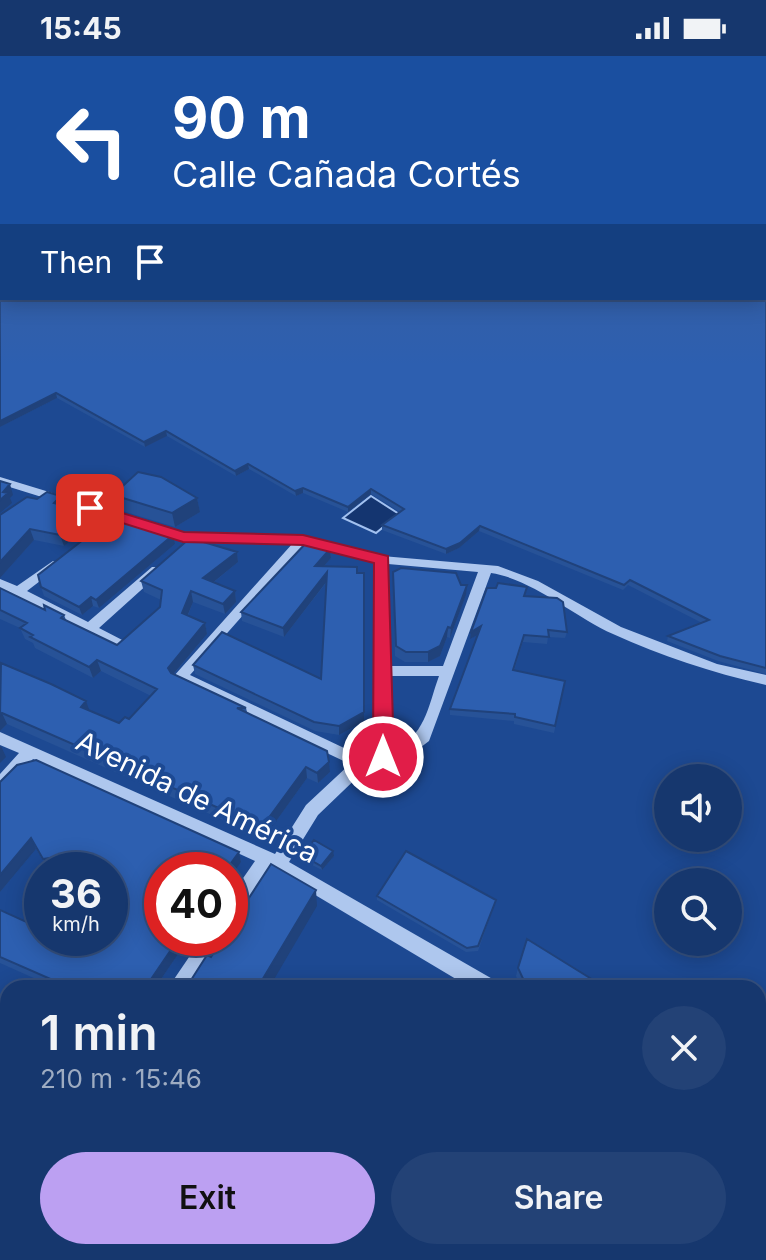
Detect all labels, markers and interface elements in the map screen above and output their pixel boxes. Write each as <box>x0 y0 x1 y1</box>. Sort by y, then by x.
text: 15:45 <box>40 10 122 46</box>
text: 90 m <box>172 84 311 152</box>
icon: left <box>40 88 144 192</box>
text: Calle Cañada Cortés <box>172 152 521 196</box>
icon: arrive <box>128 240 172 284</box>
text: Then <box>40 244 112 280</box>
pin <box>56 474 124 542</box>
icon: arrive <box>68 486 112 530</box>
position arrow <box>341 715 425 799</box>
street label: Avenida de América <box>71 724 323 870</box>
map controls <box>654 764 742 956</box>
button: sound <box>654 764 742 852</box>
speed limit sign: 40 <box>144 852 248 956</box>
button: search <box>654 868 742 956</box>
text: 36 <box>50 869 102 918</box>
text: km/h <box>52 912 100 936</box>
text: 1 min <box>40 1003 158 1062</box>
button: close <box>642 1006 726 1090</box>
text: 210 m · 15:46 <box>40 1063 202 1094</box>
button: Exit <box>40 1152 375 1244</box>
button: Share <box>391 1152 726 1244</box>

